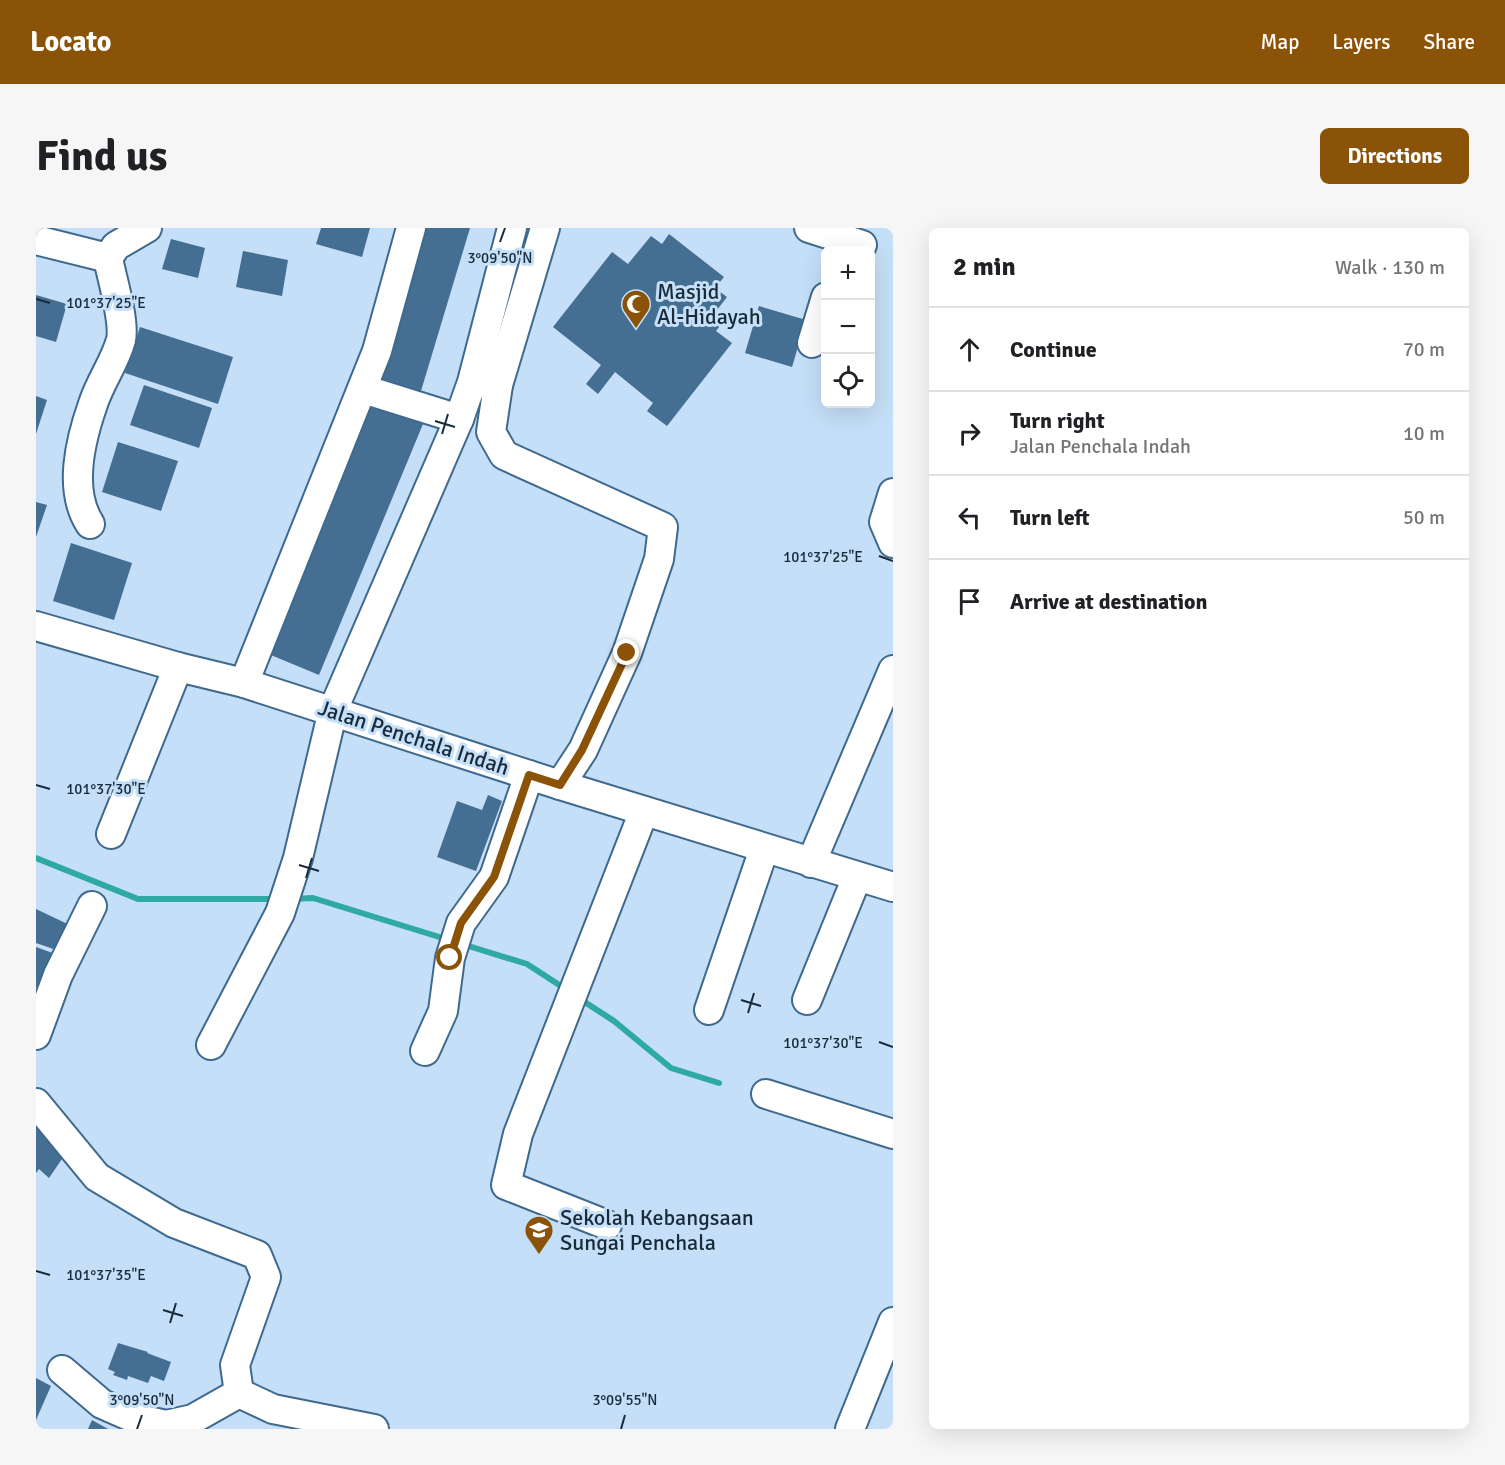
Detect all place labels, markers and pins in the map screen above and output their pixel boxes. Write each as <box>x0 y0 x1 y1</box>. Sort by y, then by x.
place label: Masjid Al-Hidayah <box>657 278 761 330</box>
mosque icon: Masjid Al-Hidayah <box>620 288 652 330</box>
place label: Sekolah Kebangsaan Sungai Penchala <box>560 1204 754 1256</box>
school or university icon: Sekolah Kebangsaan Sungai Penchala <box>523 1214 555 1256</box>

